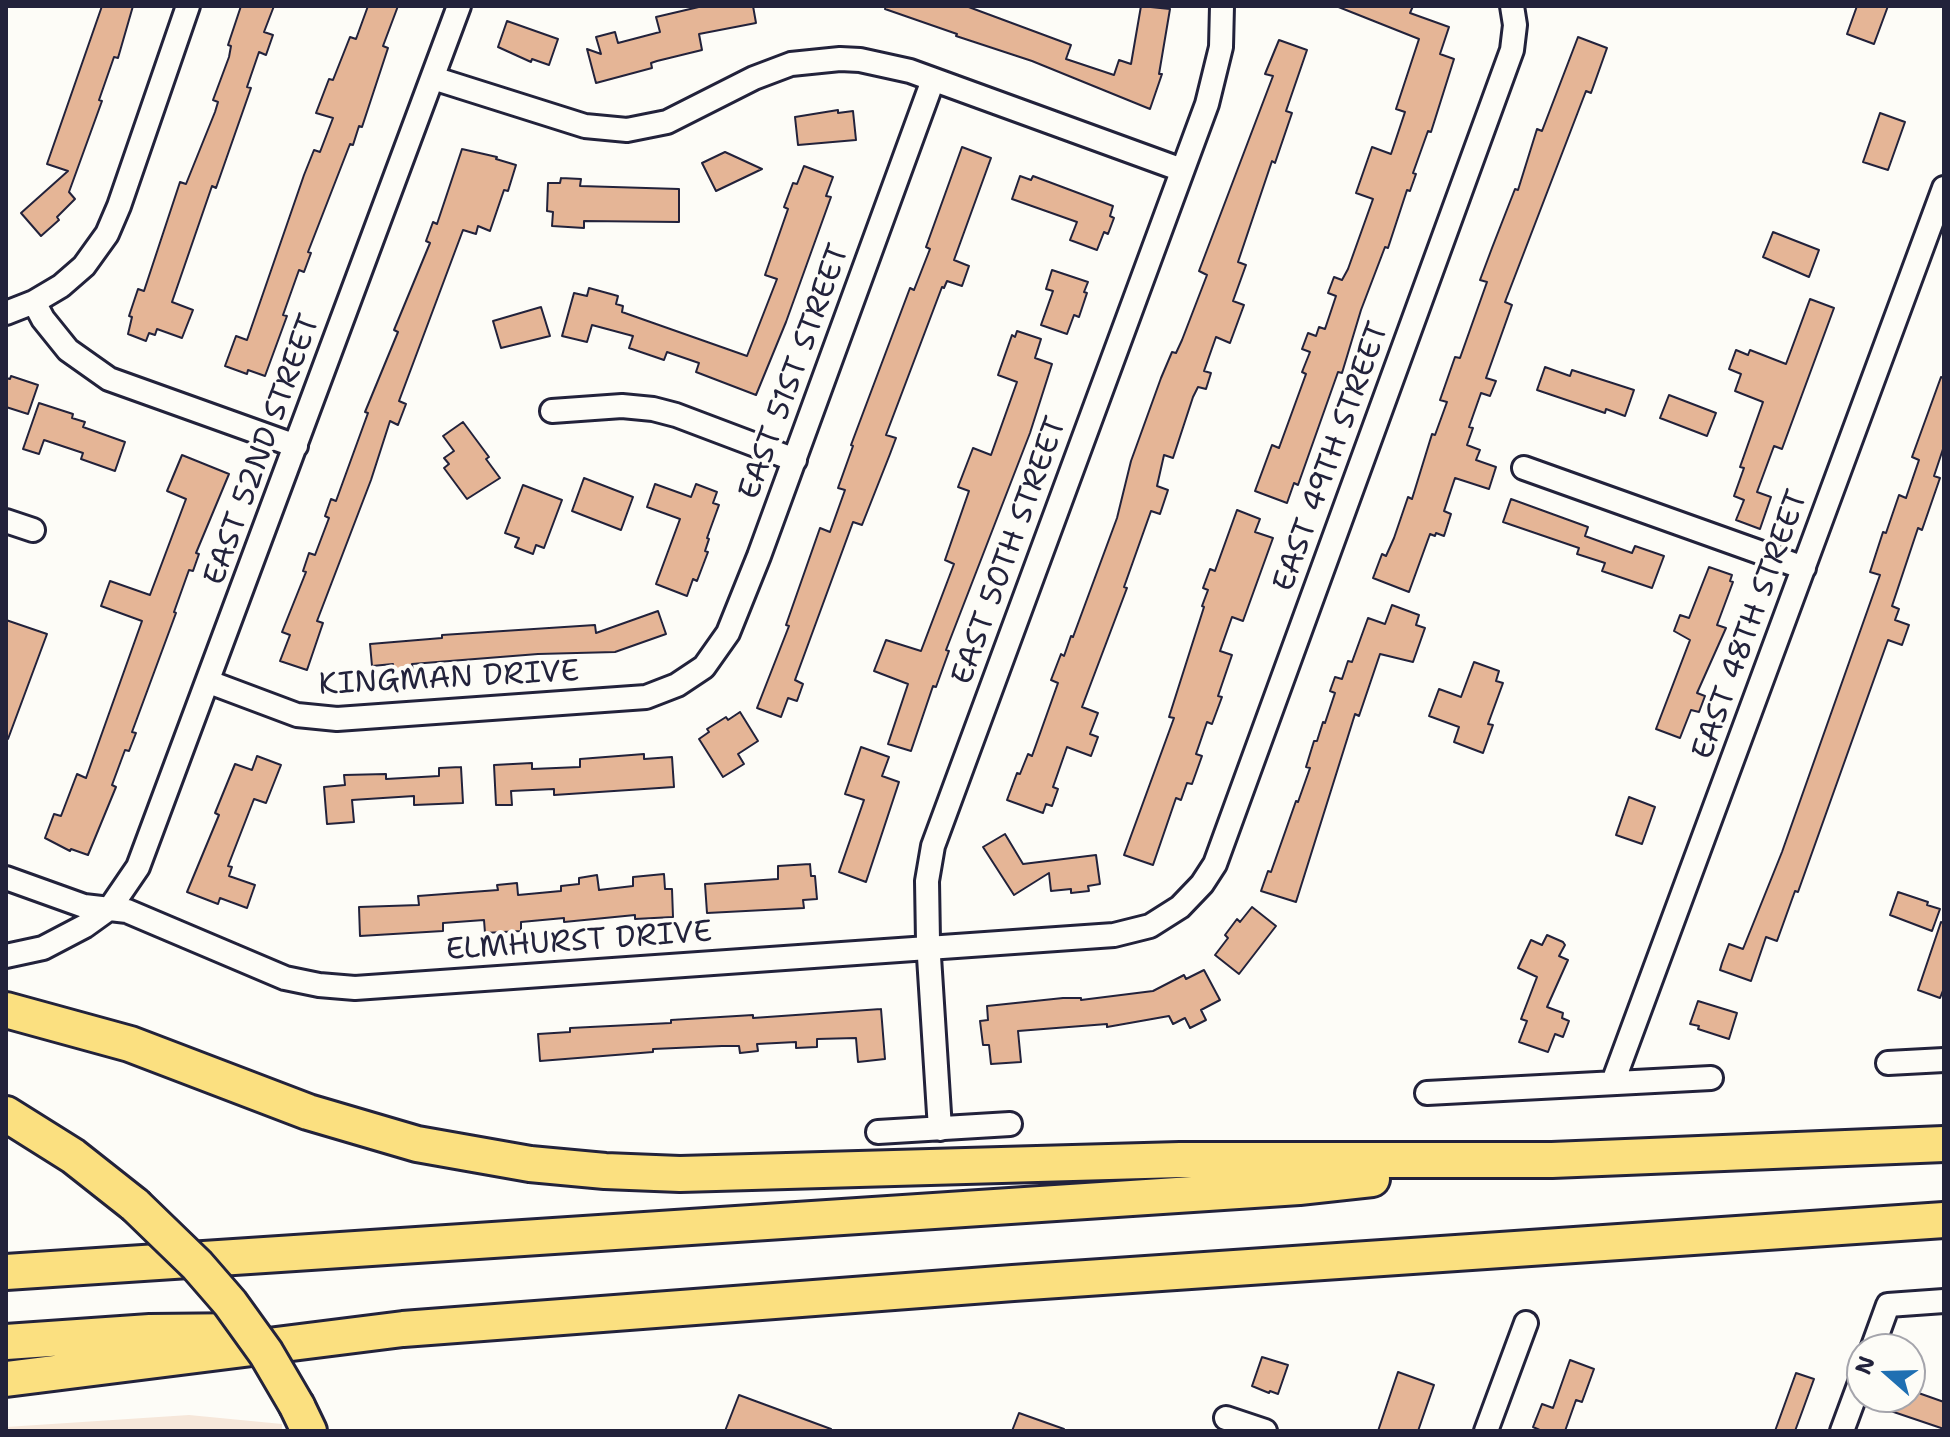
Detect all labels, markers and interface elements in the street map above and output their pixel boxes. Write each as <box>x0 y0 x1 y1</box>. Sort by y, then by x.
street label: EAST 51ST STREET <box>732 239 858 505</box>
street label: EAST 52ND STREET <box>197 310 329 590</box>
street label: EAST 49TH STREET <box>1267 318 1397 596</box>
street label: EAST 50TH STREET <box>945 412 1075 690</box>
street label: EAST 48TH STREET <box>1686 485 1816 765</box>
street label: KINGMAN DRIVE <box>318 654 580 704</box>
street label: ELMHURST DRIVE <box>445 915 713 969</box>
north arrow <box>1846 1333 1926 1413</box>
text: N <box>1848 1352 1881 1378</box>

